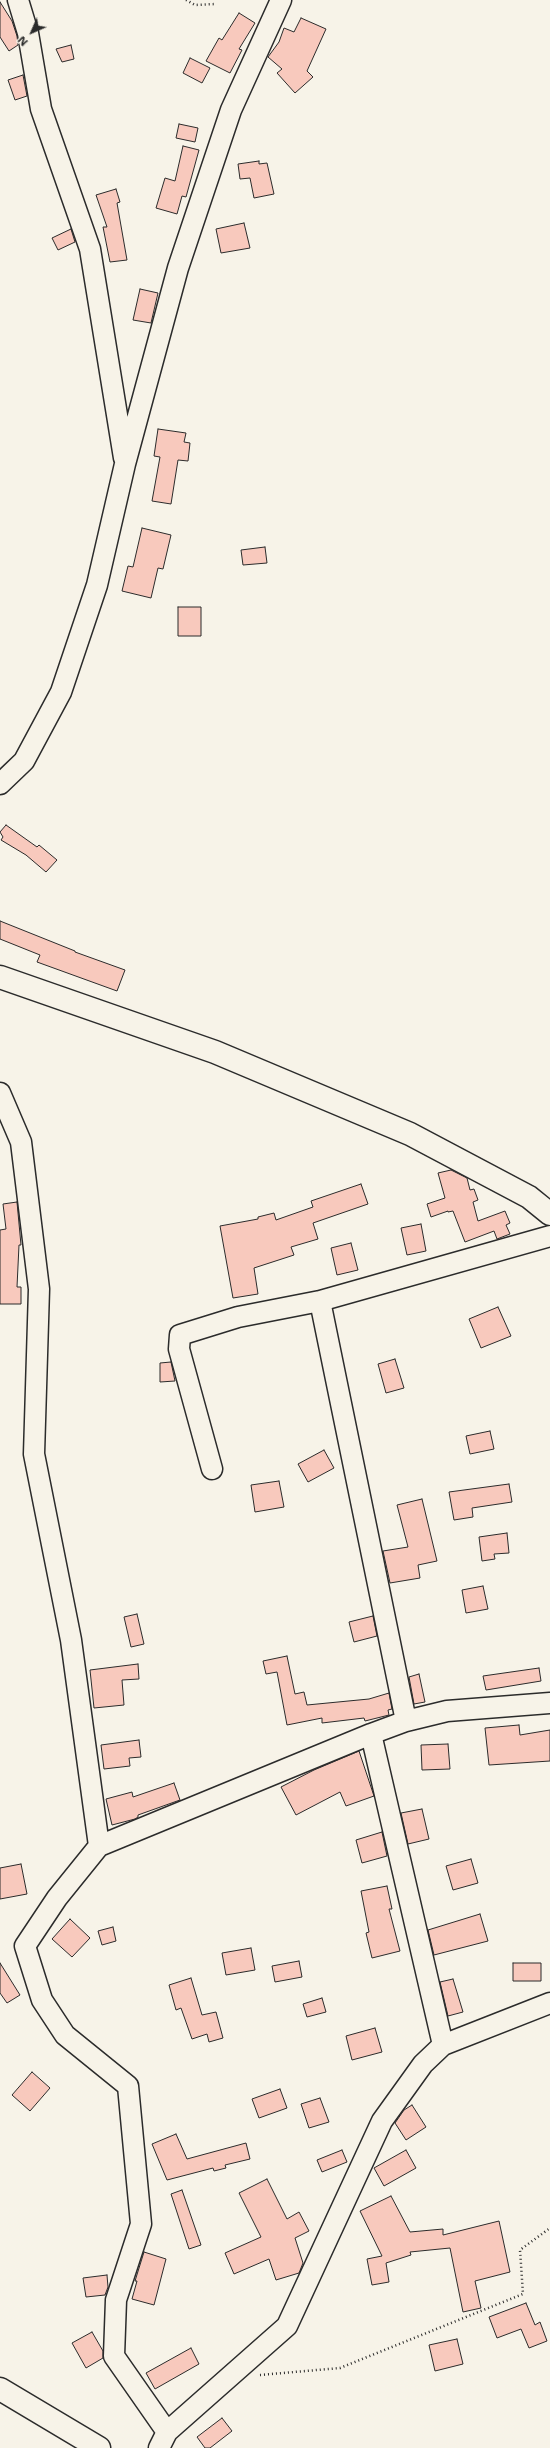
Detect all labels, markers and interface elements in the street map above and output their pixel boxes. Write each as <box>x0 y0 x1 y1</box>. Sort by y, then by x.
north arrow <box>12 12 52 52</box>
text: N <box>15 32 32 49</box>

